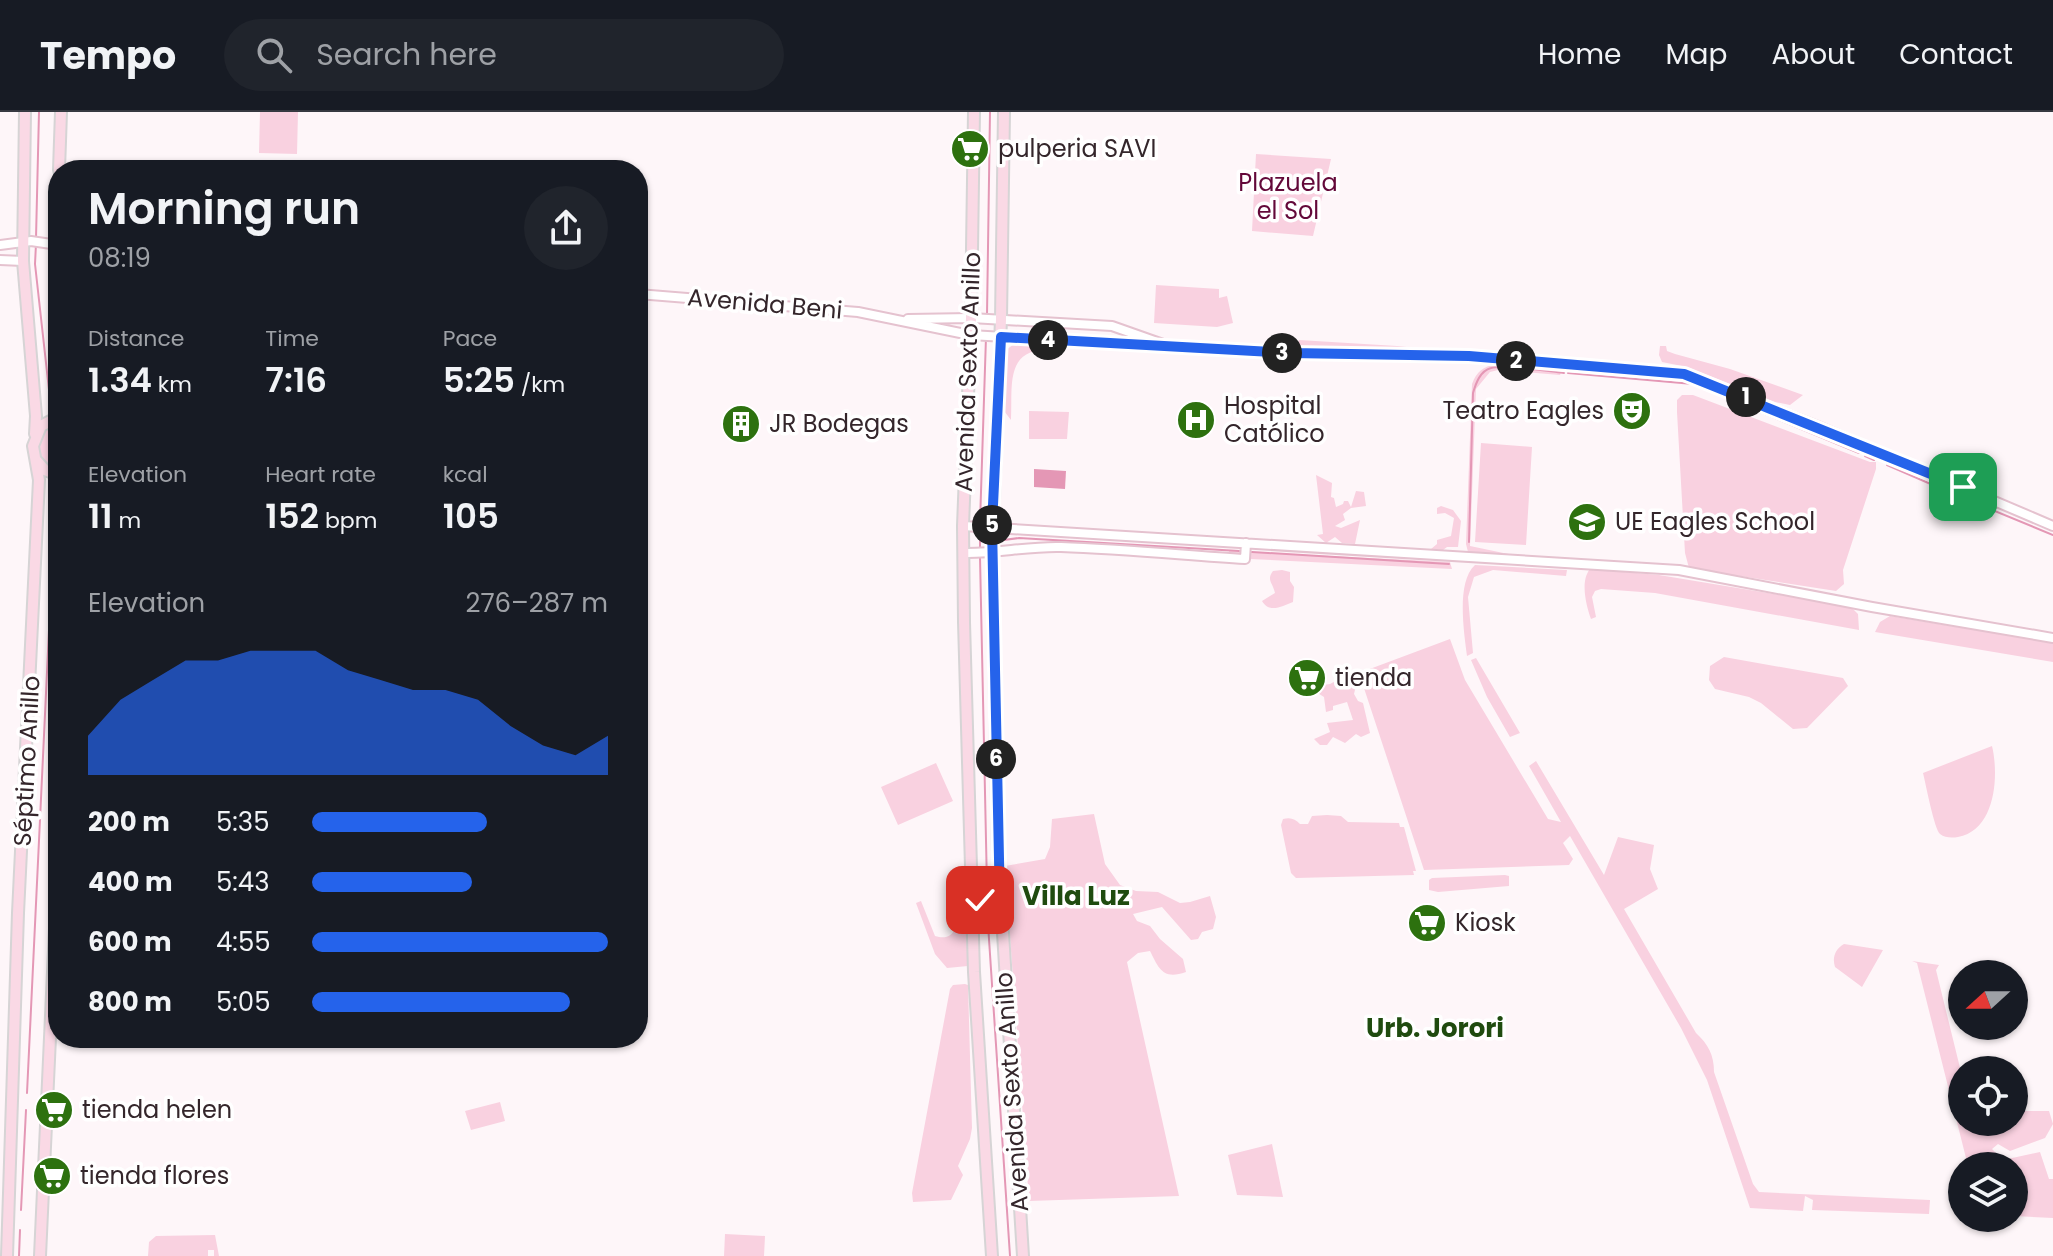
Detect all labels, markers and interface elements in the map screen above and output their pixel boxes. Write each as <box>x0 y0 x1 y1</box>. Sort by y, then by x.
search box <box>224 19 784 91</box>
text: Tempo <box>40 29 176 82</box>
icon: search <box>252 33 296 77</box>
text: Search here <box>316 33 497 76</box>
text: Home <box>1538 35 1621 74</box>
text: Map <box>1665 35 1727 74</box>
text: About <box>1771 35 1855 74</box>
text: Contact <box>1899 35 2013 74</box>
supermarket icon: pulperia SAVI <box>949 128 991 170</box>
place label: pulperia SAVI <box>998 132 1156 165</box>
park label: Plazuela el Sol <box>1238 166 1338 227</box>
text: Morning run <box>88 178 360 239</box>
button: share <box>524 186 608 270</box>
text: 08:19 <box>88 240 151 276</box>
street label: Avenida Sexto Anillo <box>947 251 988 493</box>
street label: Avenida Beni <box>686 280 844 327</box>
pin: 4 <box>1028 320 1068 360</box>
text: Distance <box>88 323 184 354</box>
text: Time <box>265 323 319 354</box>
text: Pace <box>443 323 497 354</box>
text: 4 <box>1041 324 1055 355</box>
pin: 3 <box>1262 333 1302 373</box>
text: 3 <box>1275 337 1289 368</box>
pin: 2 <box>1496 341 1536 381</box>
text: 2 <box>1510 345 1522 376</box>
text: 1.34 <box>88 356 152 404</box>
text: 7:16 <box>265 356 327 404</box>
text: 5:25 <box>443 356 515 404</box>
text: km <box>152 369 192 400</box>
text: /km <box>515 369 565 400</box>
pin: 1 <box>1726 377 1766 417</box>
text: 1 <box>1742 381 1750 412</box>
place label: Hospital Católico <box>1224 389 1325 450</box>
theatre icon: Teatro Eagles <box>1611 390 1653 432</box>
place label: Teatro Eagles <box>1442 394 1604 427</box>
hospital icon: Hospital Católico <box>1175 399 1217 441</box>
building icon: JR Bodegas <box>720 403 762 445</box>
place label: JR Bodegas <box>769 407 909 440</box>
pin <box>1929 453 1997 521</box>
text: Elevation <box>88 459 187 490</box>
text: Heart rate <box>265 459 376 490</box>
text: kcal <box>443 459 488 490</box>
icon: arrive <box>1941 465 1985 509</box>
text: 11 <box>88 492 113 540</box>
text: 152 <box>265 492 319 540</box>
text: 105 <box>443 492 499 540</box>
school or university icon: UE Eagles School <box>1566 501 1608 543</box>
text: m <box>113 505 141 536</box>
text: bpm <box>319 505 377 536</box>
pin: 5 <box>972 505 1012 545</box>
place label: UE Eagles School <box>1615 505 1815 538</box>
text: 5 <box>985 509 999 540</box>
text: Elevation <box>88 585 205 621</box>
text: 276–287 m <box>465 585 608 621</box>
supermarket icon: tienda <box>1286 657 1328 699</box>
place label: tienda <box>1335 661 1412 694</box>
street label: Séptimo Anillo <box>6 675 47 847</box>
pin: 6 <box>976 739 1016 779</box>
text: 6 <box>989 743 1003 774</box>
text: 200 m <box>88 804 170 840</box>
text: 5:35 <box>216 804 270 840</box>
text: 400 m <box>88 864 173 900</box>
text: 5:43 <box>216 864 270 900</box>
pin <box>946 866 1014 934</box>
icon: check <box>958 878 1002 922</box>
district label: Villa Luz <box>1022 878 1130 914</box>
supermarket icon: Kiosk <box>1406 902 1448 944</box>
place label: Kiosk <box>1455 906 1516 939</box>
text: 600 m <box>88 924 172 960</box>
text: 4:55 <box>216 924 271 960</box>
north arrow <box>1948 960 2028 1040</box>
map controls <box>1948 960 2028 1232</box>
street label: Avenida Sexto Anillo <box>987 971 1036 1213</box>
text: 800 m <box>88 984 172 1020</box>
text: 5:05 <box>216 984 271 1020</box>
district label: Urb. Jorori <box>1366 1010 1504 1046</box>
button: locate <box>1948 1056 2028 1136</box>
supermarket icon: tienda helen <box>33 1089 75 1131</box>
place label: tienda helen <box>82 1093 232 1126</box>
button: layers <box>1948 1152 2028 1232</box>
supermarket icon: tienda flores <box>31 1155 73 1197</box>
place label: tienda flores <box>80 1159 229 1192</box>

